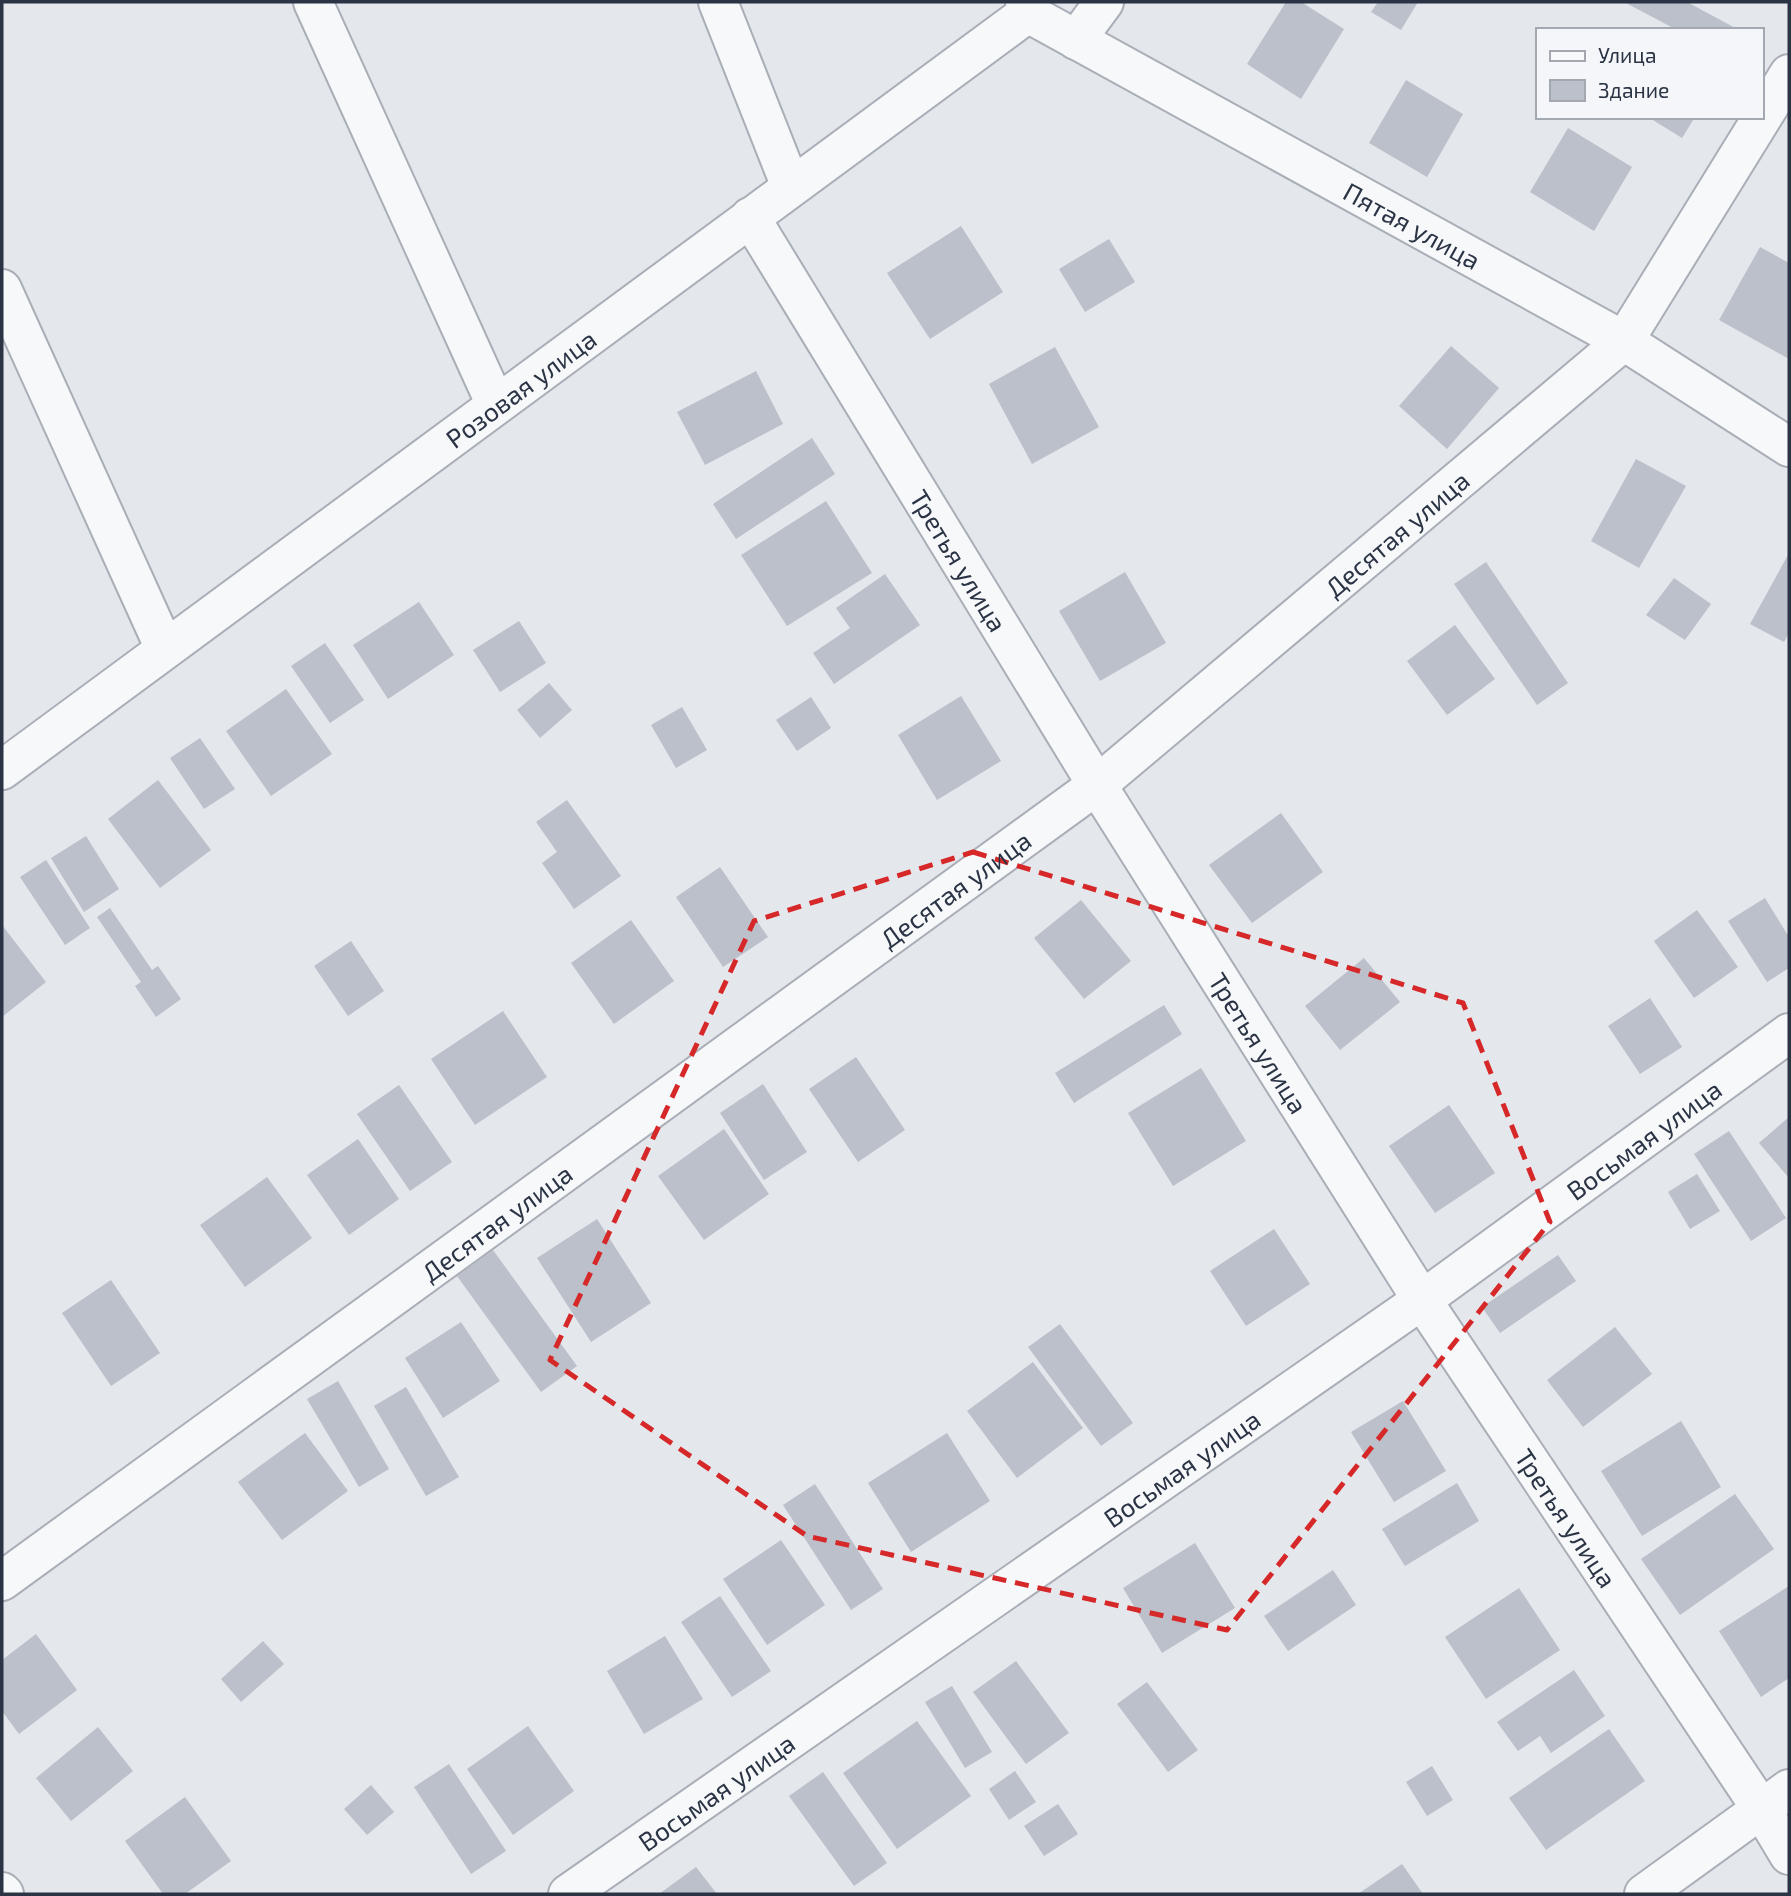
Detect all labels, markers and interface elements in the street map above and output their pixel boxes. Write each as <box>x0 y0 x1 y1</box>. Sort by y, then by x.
legend <box>1536 28 1763 119</box>
text: Улица <box>1598 42 1657 67</box>
text: Здание <box>1598 77 1669 102</box>
street label: Пятая улица <box>1339 175 1486 275</box>
street label: Розовая улица <box>439 322 601 453</box>
street label: Десятая улица <box>1318 463 1475 602</box>
street label: Третья улица <box>905 484 1015 637</box>
street label: Десятая улица <box>873 823 1036 953</box>
street label: Третья улица <box>1204 966 1315 1118</box>
street label: Восьмая улица <box>1560 1072 1727 1206</box>
street label: Десятая улица <box>415 1157 578 1287</box>
street label: Восьмая улица <box>1097 1402 1265 1533</box>
street label: Третья улица <box>1510 1442 1624 1593</box>
street label: Восьмая улица <box>632 1726 800 1856</box>

